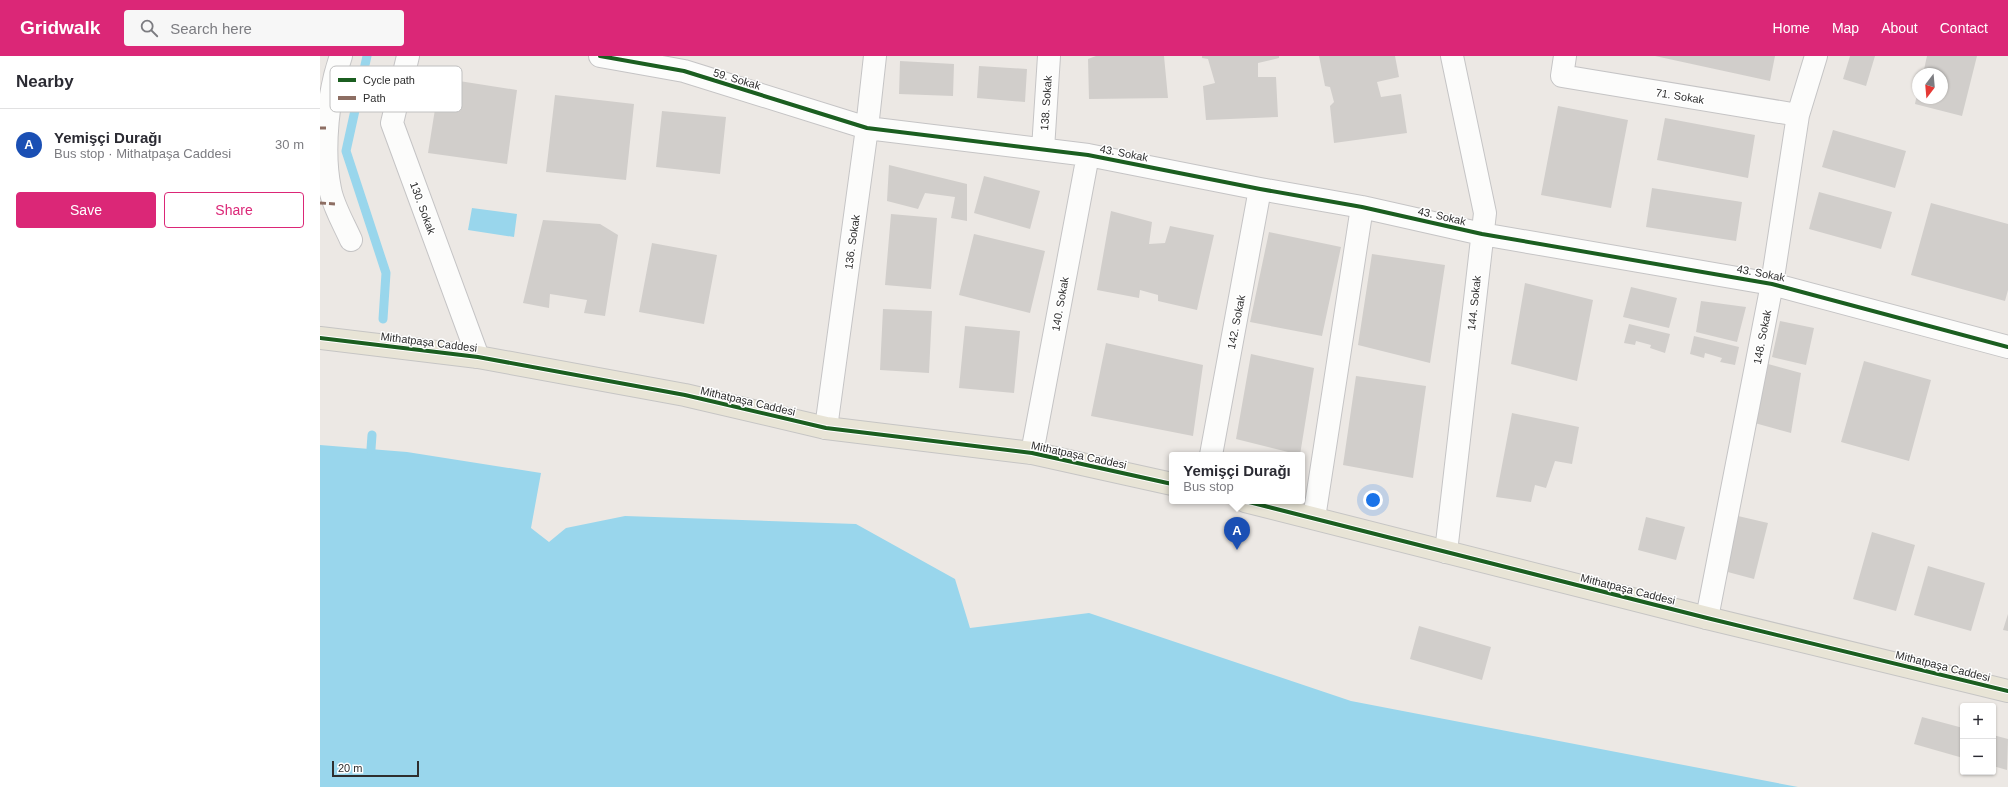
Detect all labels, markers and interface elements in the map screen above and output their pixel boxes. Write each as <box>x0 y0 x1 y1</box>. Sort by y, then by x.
search box <box>124 10 404 46</box>
text: Gridwalk <box>20 17 100 38</box>
icon: search <box>138 17 160 39</box>
text: Search here <box>170 20 252 37</box>
text: Home <box>1773 20 1810 36</box>
text: Map <box>1832 20 1859 36</box>
text: About <box>1881 20 1918 36</box>
text: Contact <box>1940 20 1988 36</box>
legend <box>330 66 462 112</box>
street label: 59. Sokak <box>712 66 763 92</box>
north arrow <box>1912 68 1948 104</box>
text: Nearby <box>16 72 74 91</box>
text: Cycle path <box>363 74 415 86</box>
street label: 138. Sokak <box>1038 75 1054 131</box>
street label: 71. Sokak <box>1655 86 1706 106</box>
text: Path <box>363 92 386 104</box>
text: Yemişçi Durağı <box>54 129 162 146</box>
text: A <box>24 137 34 152</box>
text: 30 m <box>275 137 304 152</box>
street label: 43. Sokak <box>1099 142 1150 164</box>
text: Bus stop · Mithatpaşa Caddesi <box>54 146 231 161</box>
street label: 130. Sokak <box>408 180 438 236</box>
button: Save <box>16 192 156 228</box>
button: Share <box>164 192 304 228</box>
street label: 43. Sokak <box>1417 205 1468 227</box>
street label: 136. Sokak <box>842 213 862 270</box>
street label: 43. Sokak <box>1736 262 1787 284</box>
street label: 140. Sokak <box>1049 275 1071 332</box>
street label: 144. Sokak <box>1465 275 1483 331</box>
street label: 142. Sokak <box>1225 293 1247 350</box>
street label: 148. Sokak <box>1751 308 1773 365</box>
street label: Mithatpaşa Caddesi <box>380 330 478 354</box>
street label: Mithatpaşa Caddesi <box>699 384 797 418</box>
street label: Mithatpaşa Caddesi <box>1030 439 1128 471</box>
popup <box>1169 452 1305 504</box>
text: Yemişçi Durağı <box>1183 462 1291 479</box>
text: Bus stop <box>1183 479 1234 494</box>
your location <box>1363 490 1383 510</box>
pin: A <box>1224 517 1250 550</box>
street label: Mithatpaşa Caddesi <box>1579 571 1677 607</box>
street label: Mithatpaşa Caddesi <box>1894 648 1992 684</box>
map controls <box>1960 703 1996 775</box>
button: + <box>1960 703 1996 739</box>
button: − <box>1960 739 1996 775</box>
scale bar <box>332 759 419 778</box>
text: 20 m <box>338 762 362 774</box>

